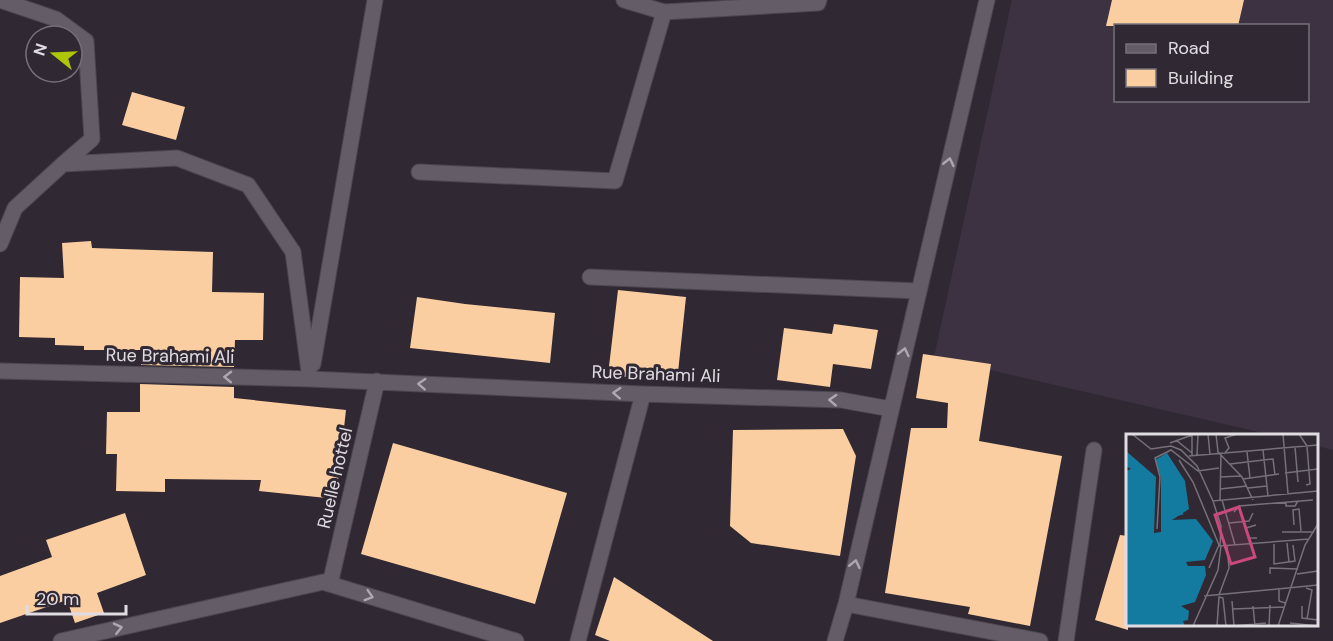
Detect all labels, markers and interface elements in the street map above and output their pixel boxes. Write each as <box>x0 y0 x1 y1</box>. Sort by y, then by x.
north arrow <box>24 24 84 84</box>
legend <box>1114 24 1309 102</box>
text: Road <box>1168 36 1210 60</box>
text: N <box>28 41 52 58</box>
text: Building <box>1168 66 1233 90</box>
one-way arrow <box>941 157 954 167</box>
street label: Rue Brahami Ali <box>105 343 235 369</box>
one-way arrow <box>897 347 910 357</box>
street label: Rue Brahami Ali <box>591 360 721 388</box>
one-way arrow <box>223 370 232 383</box>
one-way arrow <box>418 377 427 390</box>
one-way arrow <box>613 386 622 399</box>
one-way arrow <box>829 393 838 406</box>
street label: Ruelle hottel <box>312 425 358 531</box>
inset map <box>1126 434 1318 626</box>
one-way arrow <box>848 559 861 569</box>
scale bar <box>27 578 126 616</box>
text: 20 m <box>36 587 79 611</box>
one-way arrow <box>363 589 374 601</box>
one-way arrow <box>113 622 123 635</box>

